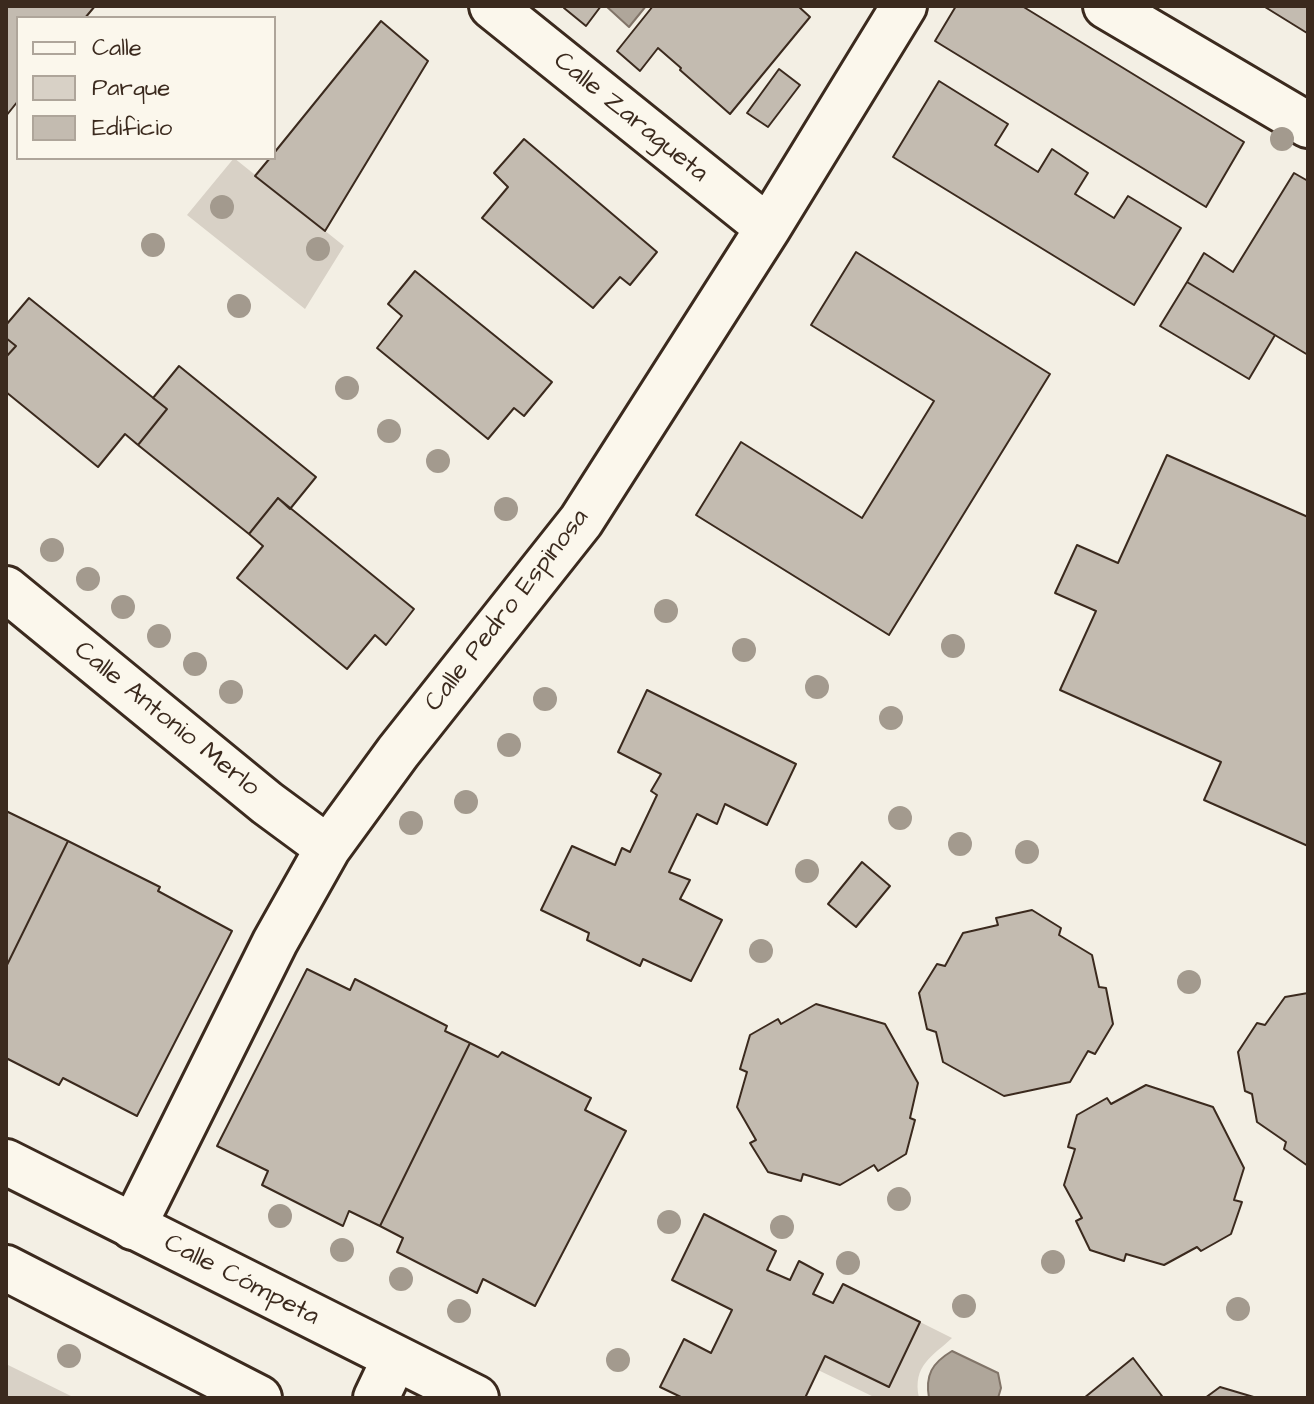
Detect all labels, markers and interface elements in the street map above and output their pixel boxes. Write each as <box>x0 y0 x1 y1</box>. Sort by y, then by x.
legend <box>16 16 276 160</box>
text: Calle <box>92 31 142 65</box>
street label: Calle Zaragueta <box>546 46 714 190</box>
text: Parque <box>92 71 170 105</box>
text: Edificio <box>92 111 172 145</box>
street label: Calle Pedro Espinosa <box>419 504 597 718</box>
street label: Calle Antonio Merlo <box>67 636 265 804</box>
street label: Calle Cómpeta <box>158 1229 324 1333</box>

